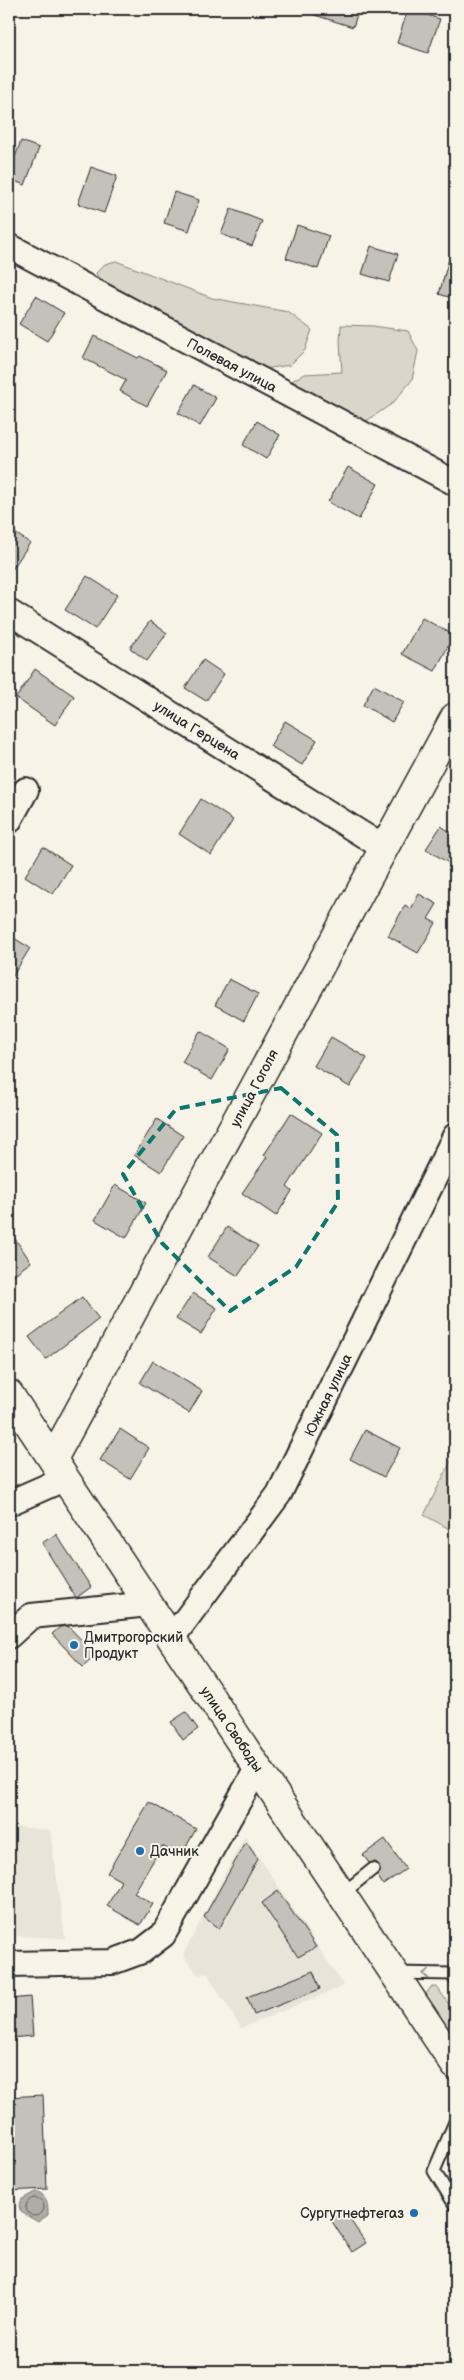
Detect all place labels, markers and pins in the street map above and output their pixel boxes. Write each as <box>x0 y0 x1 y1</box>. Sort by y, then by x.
place label: Дмитрогорский Продукт <box>84 1629 183 1662</box>
marker: Дмитрогорский Продукт <box>68 1639 80 1651</box>
place label: Дачник <box>150 1843 199 1860</box>
marker: Дачник <box>134 1845 146 1857</box>
place label: Сургутнефтегаз <box>300 2205 404 2222</box>
marker: Сургутнефтегаз <box>408 2207 420 2219</box>

